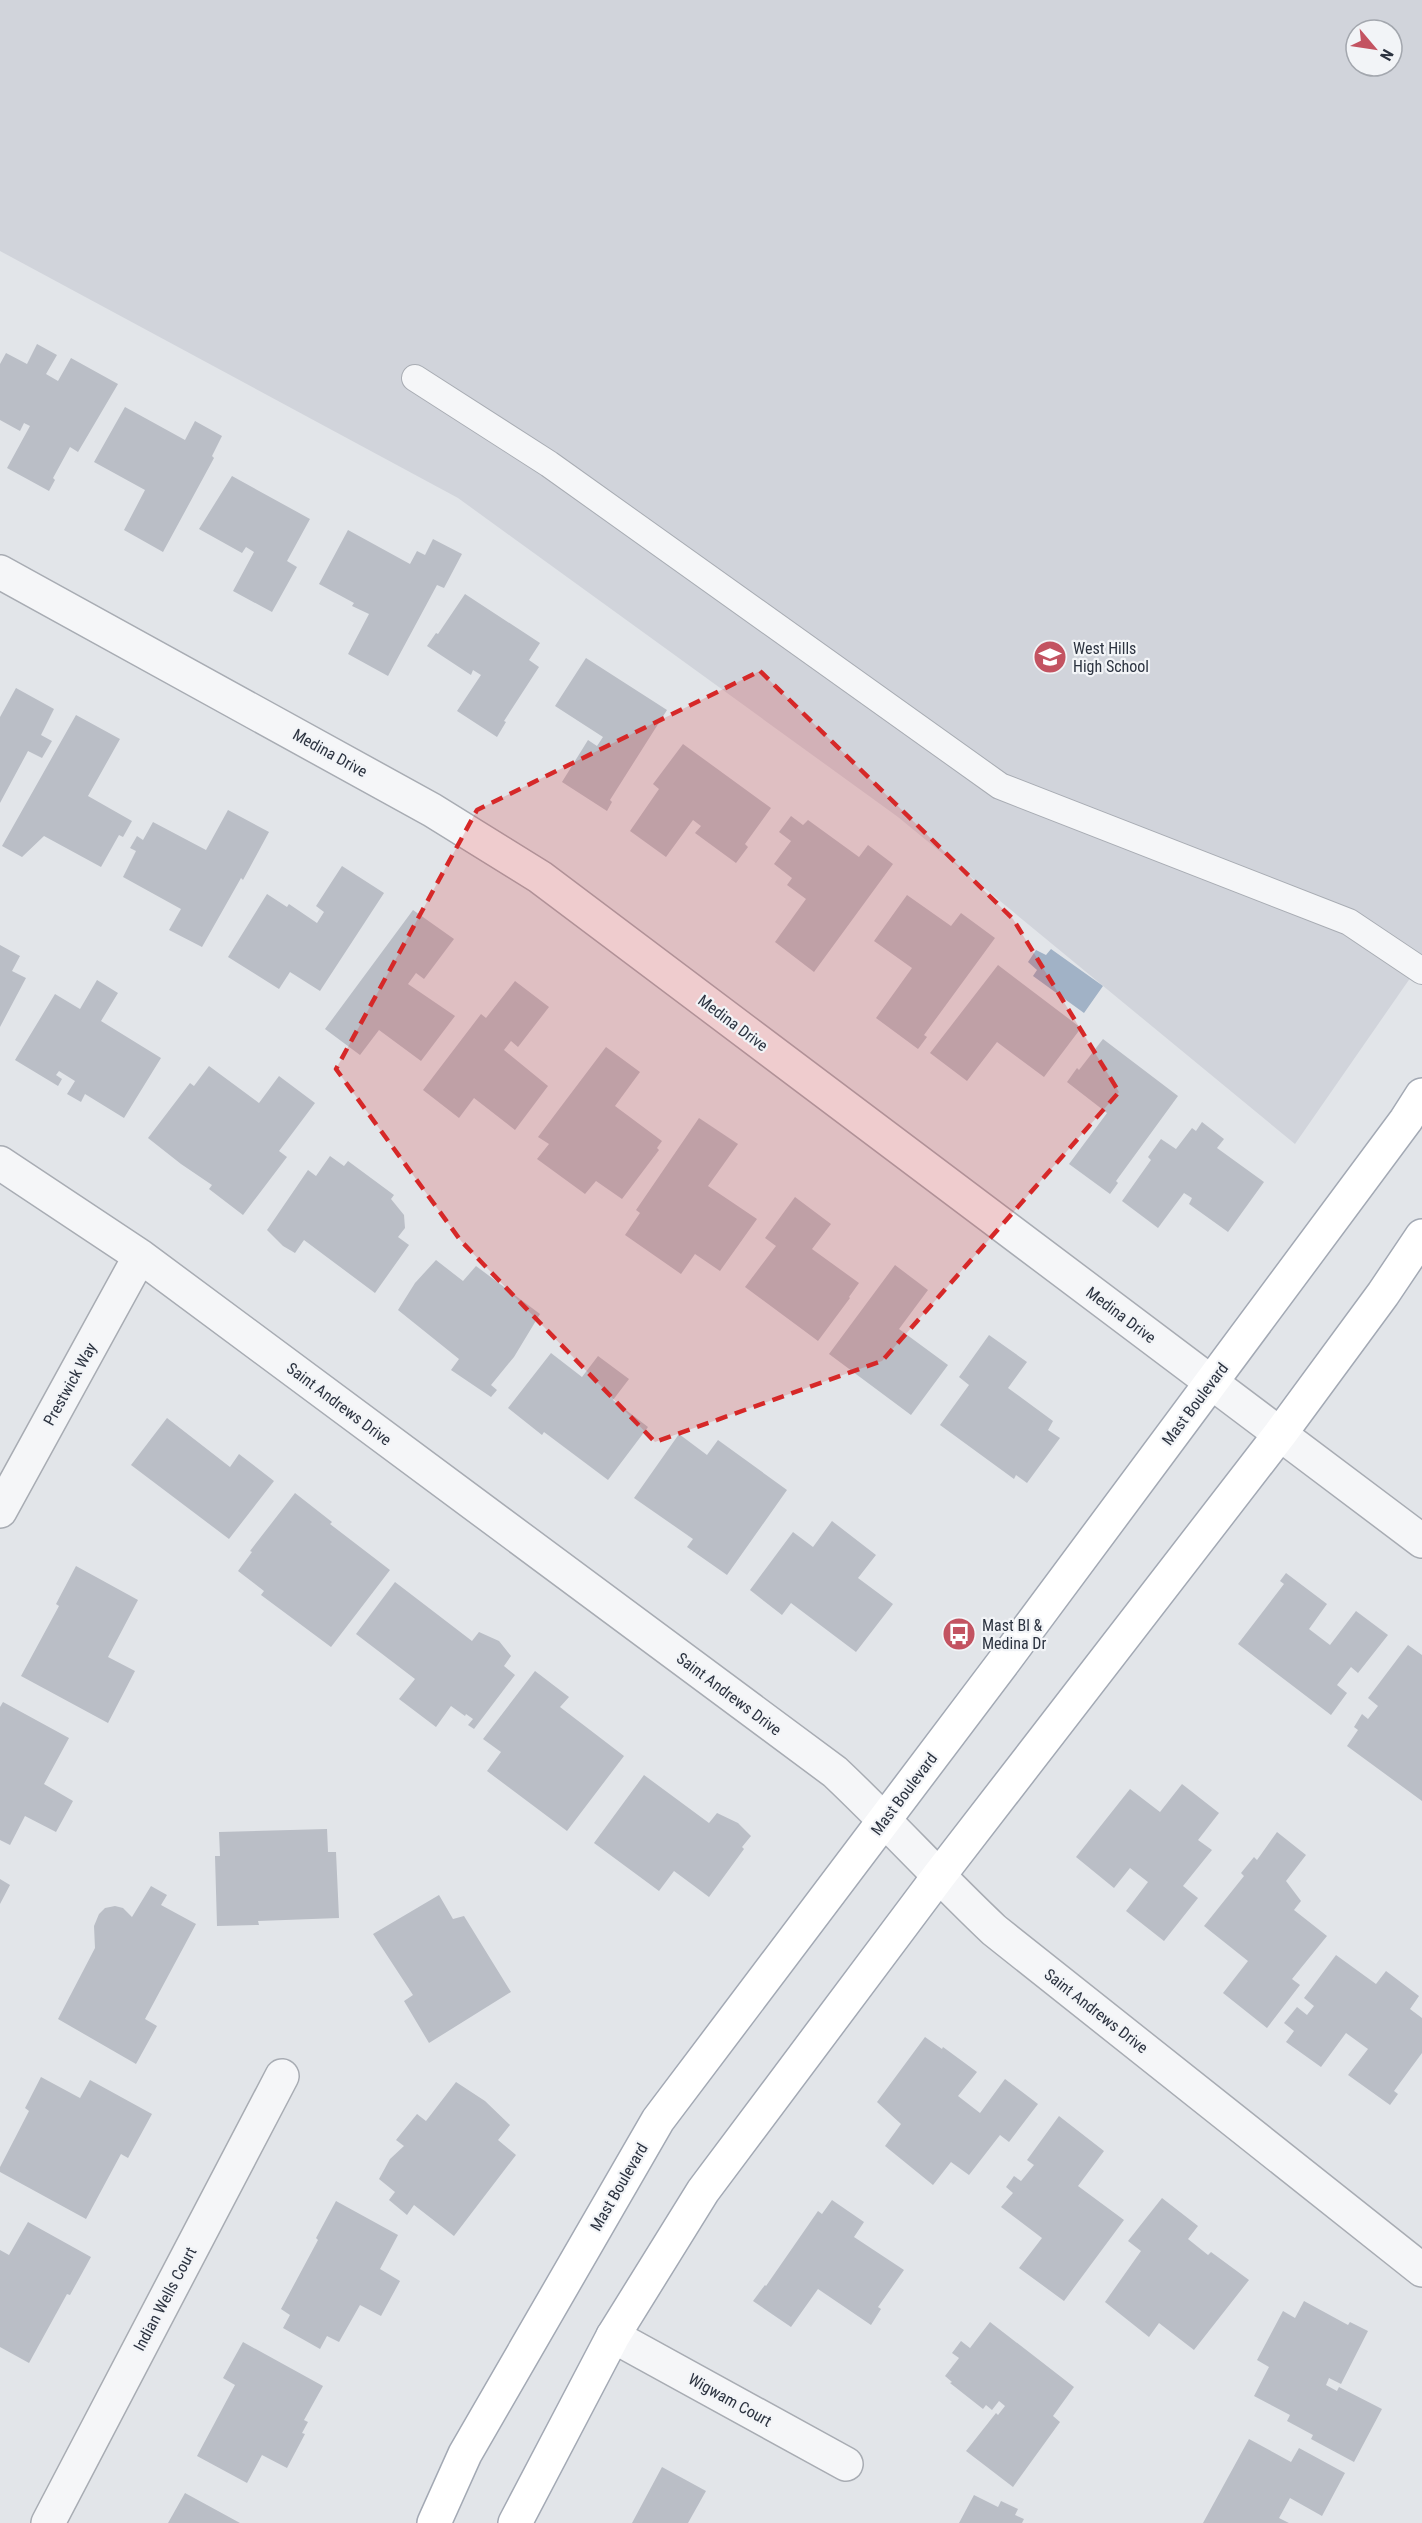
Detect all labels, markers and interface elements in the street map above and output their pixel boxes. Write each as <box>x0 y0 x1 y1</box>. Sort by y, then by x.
north arrow <box>1344 18 1404 78</box>
text: N <box>1376 46 1397 64</box>
school or university icon: West Hills High School <box>1032 639 1068 675</box>
place label: West Hills High School <box>1073 639 1149 676</box>
street label: Medina Drive <box>289 725 371 781</box>
street label: Medina Drive <box>694 991 772 1055</box>
street label: Medina Drive <box>1082 1283 1160 1347</box>
street label: Prestwick Way <box>39 1339 101 1429</box>
street label: Saint Andrews Drive <box>283 1358 395 1450</box>
street label: Mast Boulevard <box>1158 1359 1232 1449</box>
bus stop icon: Mast Bl & Medina Dr <box>941 1616 977 1652</box>
place label: Mast Bl & Medina Dr <box>982 1616 1046 1653</box>
street label: Saint Andrews Drive <box>673 1648 785 1740</box>
street label: Mast Boulevard <box>867 1749 941 1839</box>
street label: Saint Andrews Drive <box>1040 1965 1152 2057</box>
street label: Mast Boulevard <box>586 2140 652 2234</box>
street label: Indian Wells Court <box>130 2244 201 2354</box>
street label: Wigwam Court <box>685 2369 775 2431</box>

